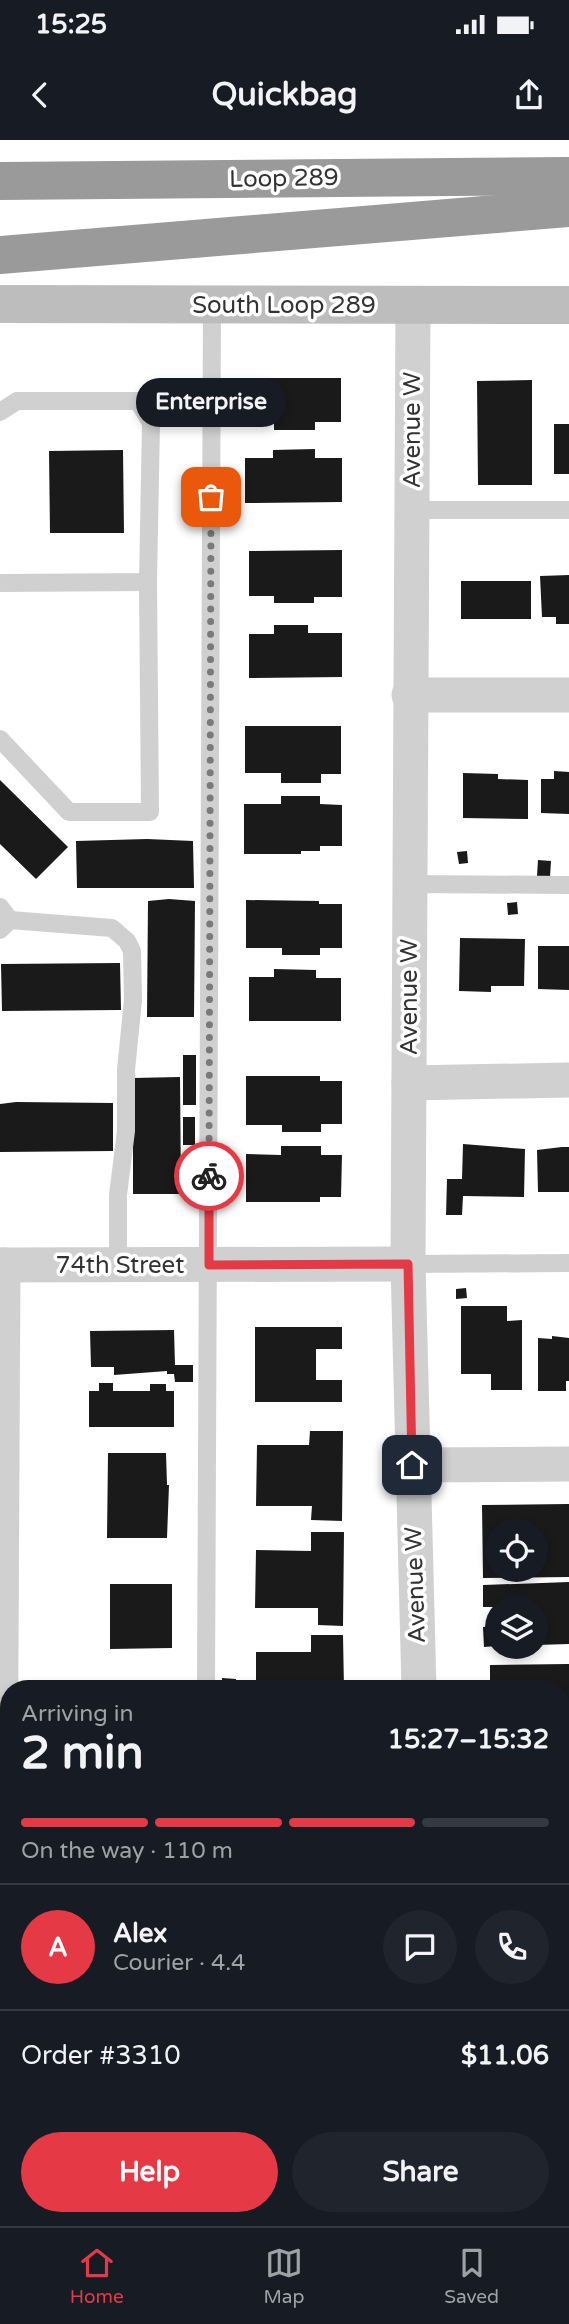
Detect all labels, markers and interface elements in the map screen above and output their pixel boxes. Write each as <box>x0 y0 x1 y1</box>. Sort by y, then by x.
text: 15:25 <box>35 9 107 40</box>
icon: back <box>21 76 59 114</box>
text: Quickbag <box>211 76 358 114</box>
icon: share <box>510 76 548 114</box>
street label: Loop 289 <box>229 163 339 194</box>
street label: South Loop 289 <box>192 291 376 320</box>
street label: Avenue W <box>398 372 427 488</box>
callout: Enterprise <box>136 378 286 427</box>
text: Enterprise <box>155 388 267 416</box>
pin <box>181 467 241 527</box>
icon: bag <box>192 478 230 516</box>
street label: Avenue W <box>395 939 424 1055</box>
courier <box>174 1141 244 1211</box>
icon: bike <box>190 1157 228 1195</box>
street label: 74th Street <box>56 1251 184 1280</box>
pin <box>382 1435 442 1495</box>
icon: home <box>393 1446 431 1484</box>
map controls <box>485 1519 548 1659</box>
button: locate <box>485 1519 548 1582</box>
street label: Avenue W <box>399 1526 432 1644</box>
button: layers <box>485 1596 548 1659</box>
text: Arriving in <box>21 1700 134 1728</box>
text: 15:27–15:32 <box>388 1724 549 1755</box>
text: 2 min <box>21 1726 144 1781</box>
text: On the way · 110 m <box>21 1837 233 1865</box>
button: chat <box>383 1910 457 1984</box>
button: phone <box>475 1910 549 1984</box>
text: Alex <box>113 1918 167 1949</box>
text: A <box>48 1932 68 1963</box>
text: Courier · 4.4 <box>113 1949 245 1977</box>
text: Order #3310 <box>21 2040 181 2071</box>
text: $11.06 <box>461 2040 549 2071</box>
button: Help <box>21 2132 278 2212</box>
button: Share <box>292 2132 549 2212</box>
tab: Home <box>70 2244 124 2308</box>
tab: Map <box>263 2244 304 2308</box>
tab: Saved <box>444 2244 499 2308</box>

